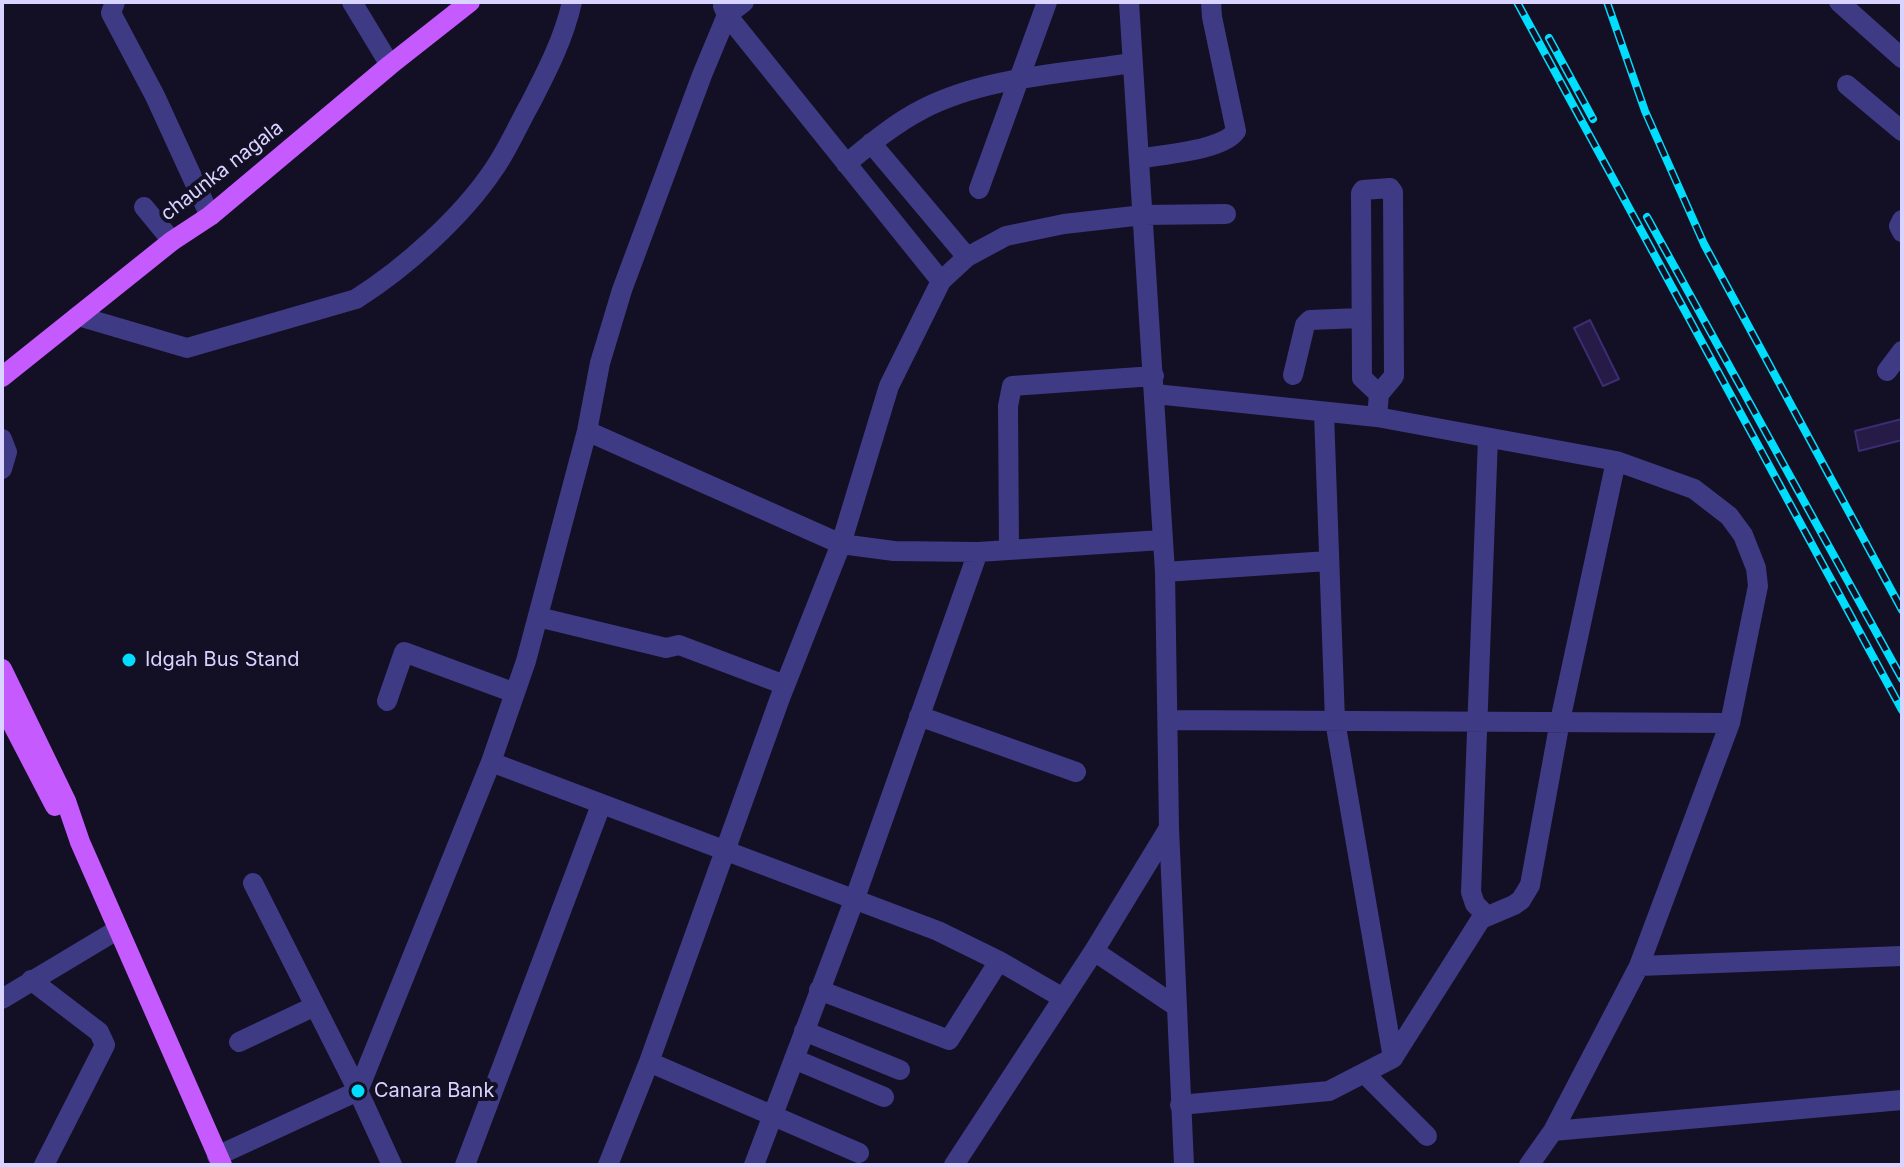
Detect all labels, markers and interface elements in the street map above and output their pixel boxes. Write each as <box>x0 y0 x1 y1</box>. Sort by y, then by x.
street label: chaunka nagala <box>156 116 288 226</box>
place label: Idgah Bus Stand <box>145 648 299 672</box>
marker: Idgah Bus Stand <box>120 651 138 669</box>
place label: Canara Bank <box>374 1079 494 1103</box>
marker: Canara Bank <box>349 1082 367 1100</box>

